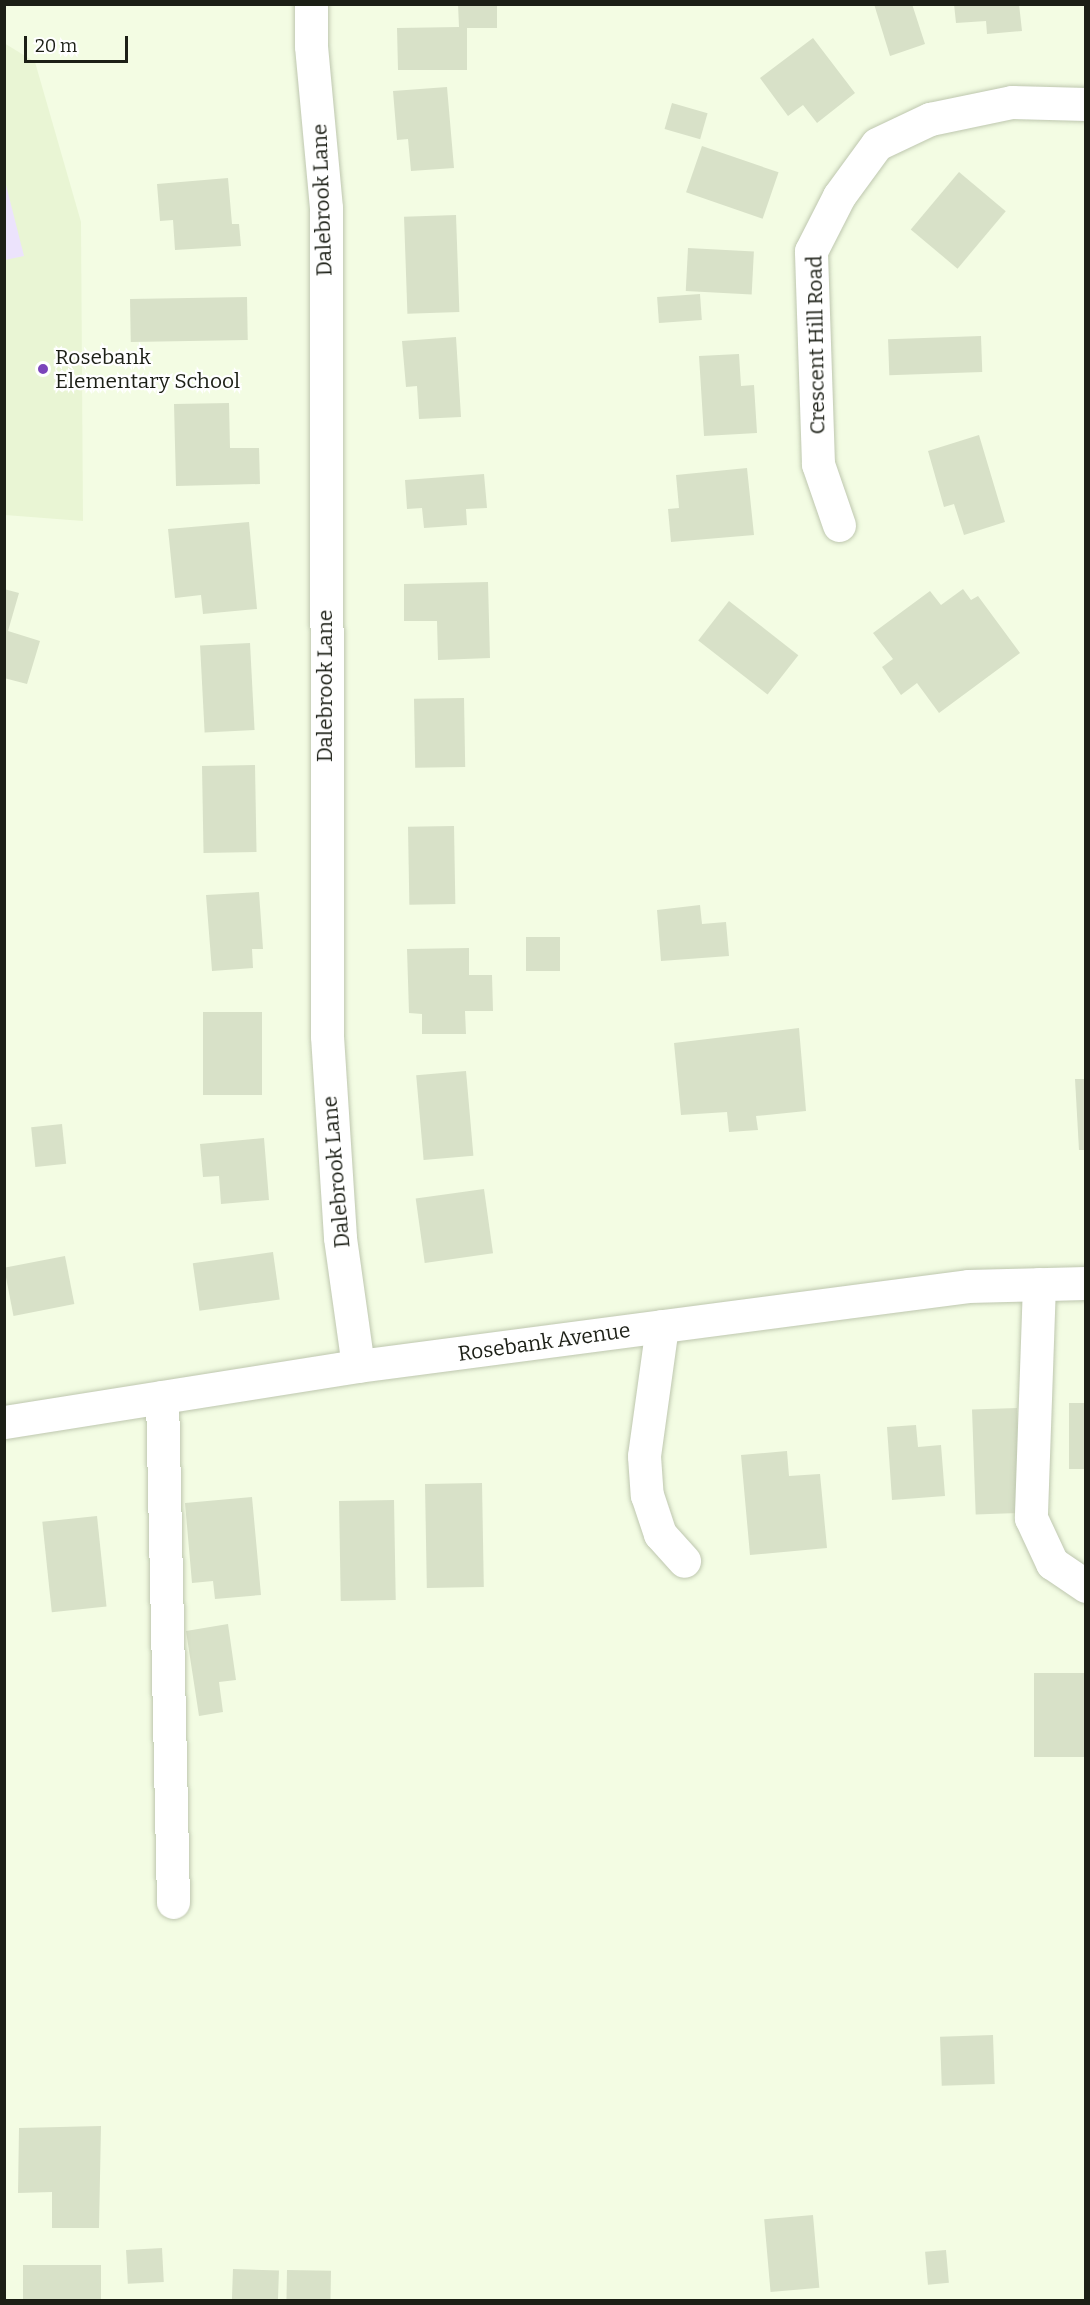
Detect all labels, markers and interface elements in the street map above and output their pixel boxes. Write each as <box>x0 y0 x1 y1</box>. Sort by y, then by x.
scale bar <box>27 24 130 62</box>
text: 20 m <box>35 35 77 57</box>
street label: Dalebrook Lane <box>307 123 337 277</box>
street label: Crescent Hill Road <box>802 255 830 435</box>
place label: Rosebank Elementary School <box>55 344 240 394</box>
marker: Rosebank Elementary School <box>36 362 50 376</box>
street label: Dalebrook Lane <box>312 610 338 762</box>
street label: Dalebrook Lane <box>317 1095 355 1249</box>
street label: Rosebank Avenue <box>456 1317 632 1367</box>

